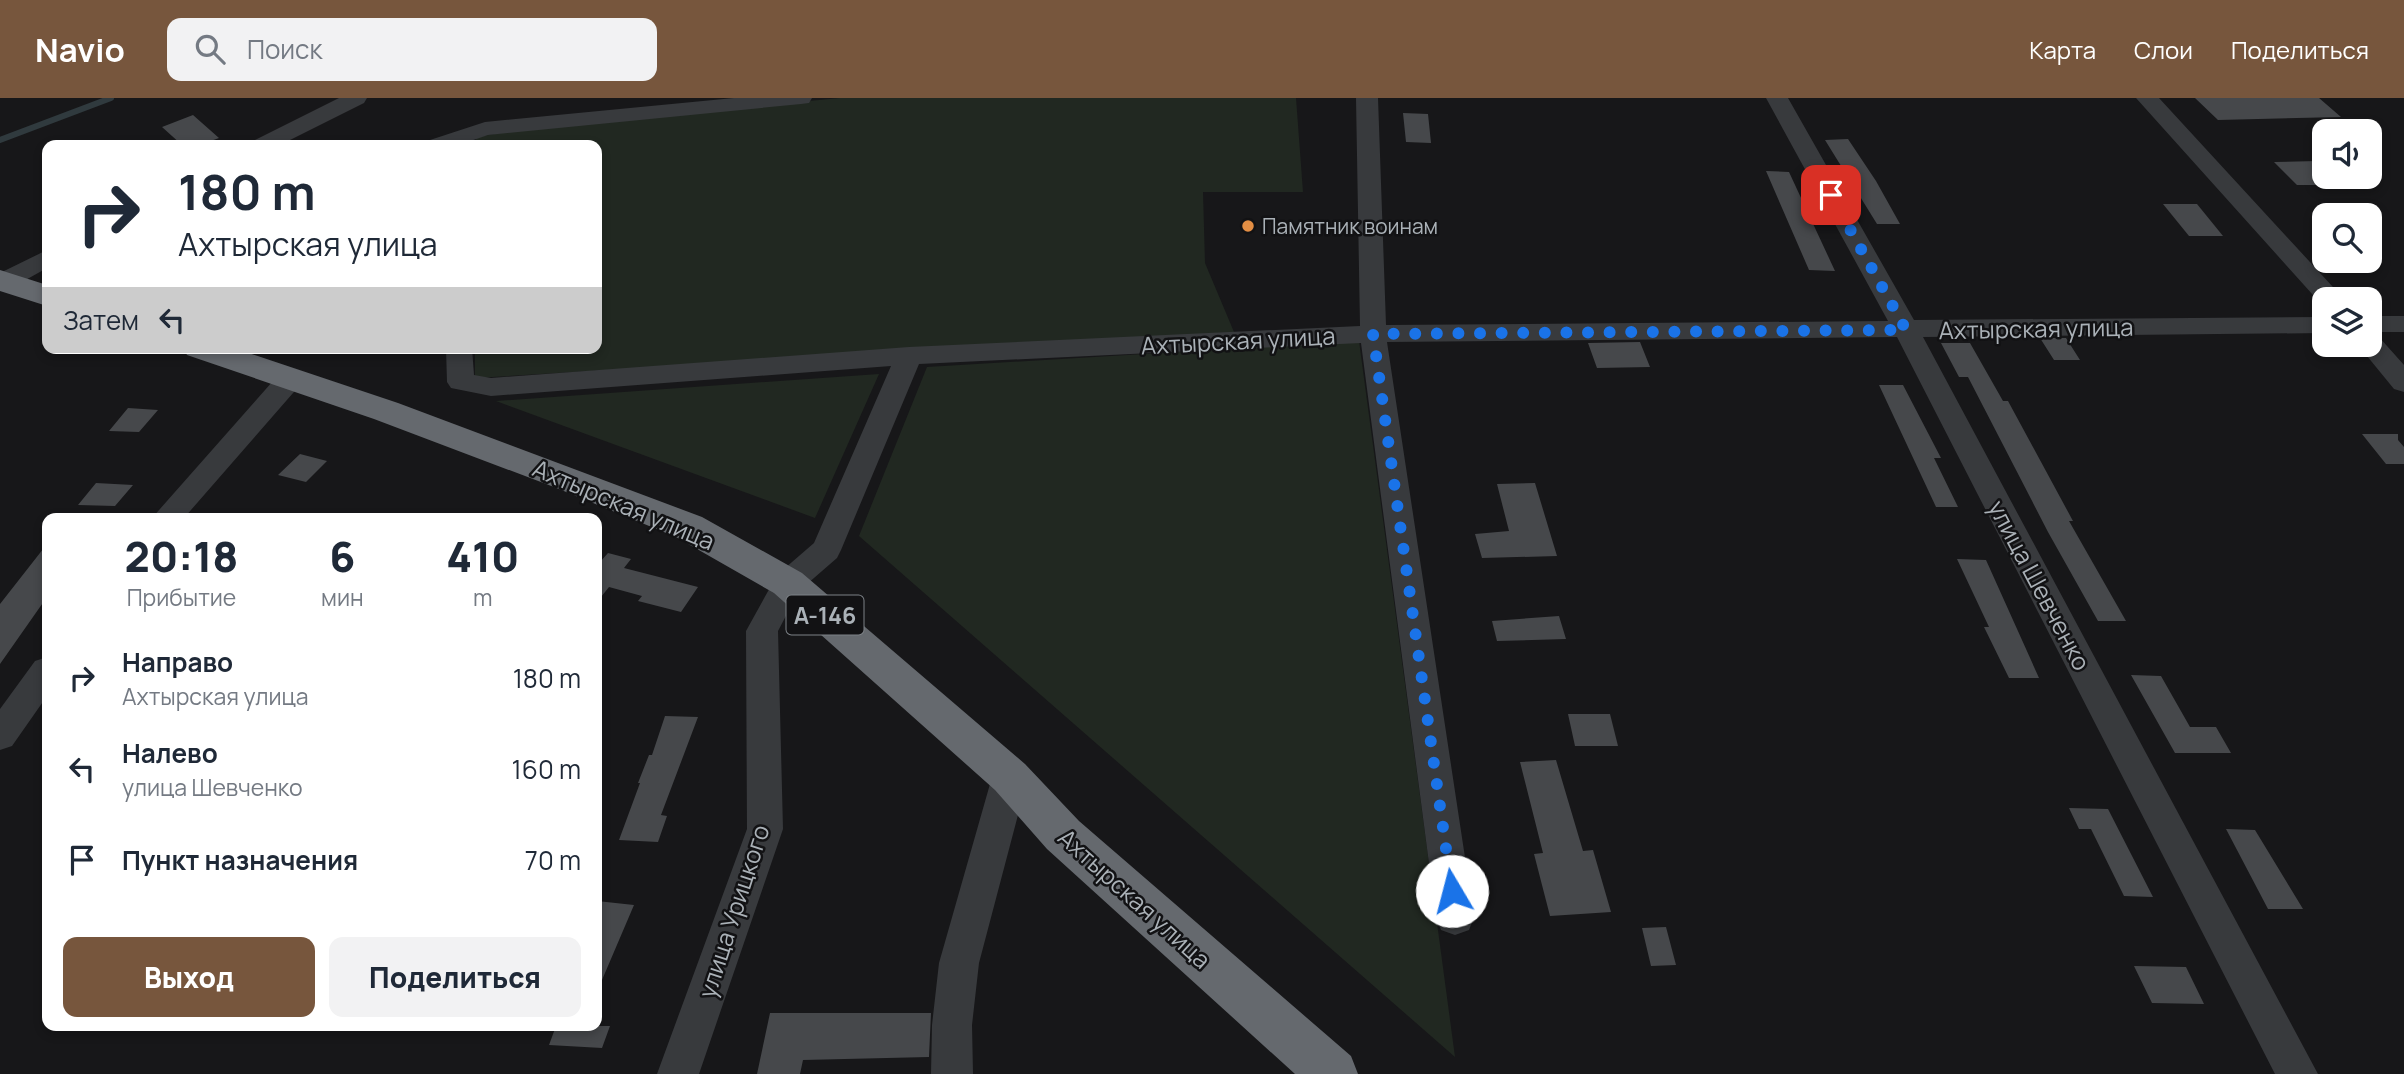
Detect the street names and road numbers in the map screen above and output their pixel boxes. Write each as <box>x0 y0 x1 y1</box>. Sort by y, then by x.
street label: Ахтырская улица <box>1938 310 2134 346</box>
street label: Ахтырская улица <box>1140 318 1336 362</box>
street label: Ахтырская улица <box>528 451 720 557</box>
street label: улица Шевченко <box>1981 494 2099 676</box>
road number: А-146 <box>786 596 864 635</box>
street label: улица Урицкого <box>689 820 777 1002</box>
street label: Ахтырская улица <box>1052 821 1218 975</box>

